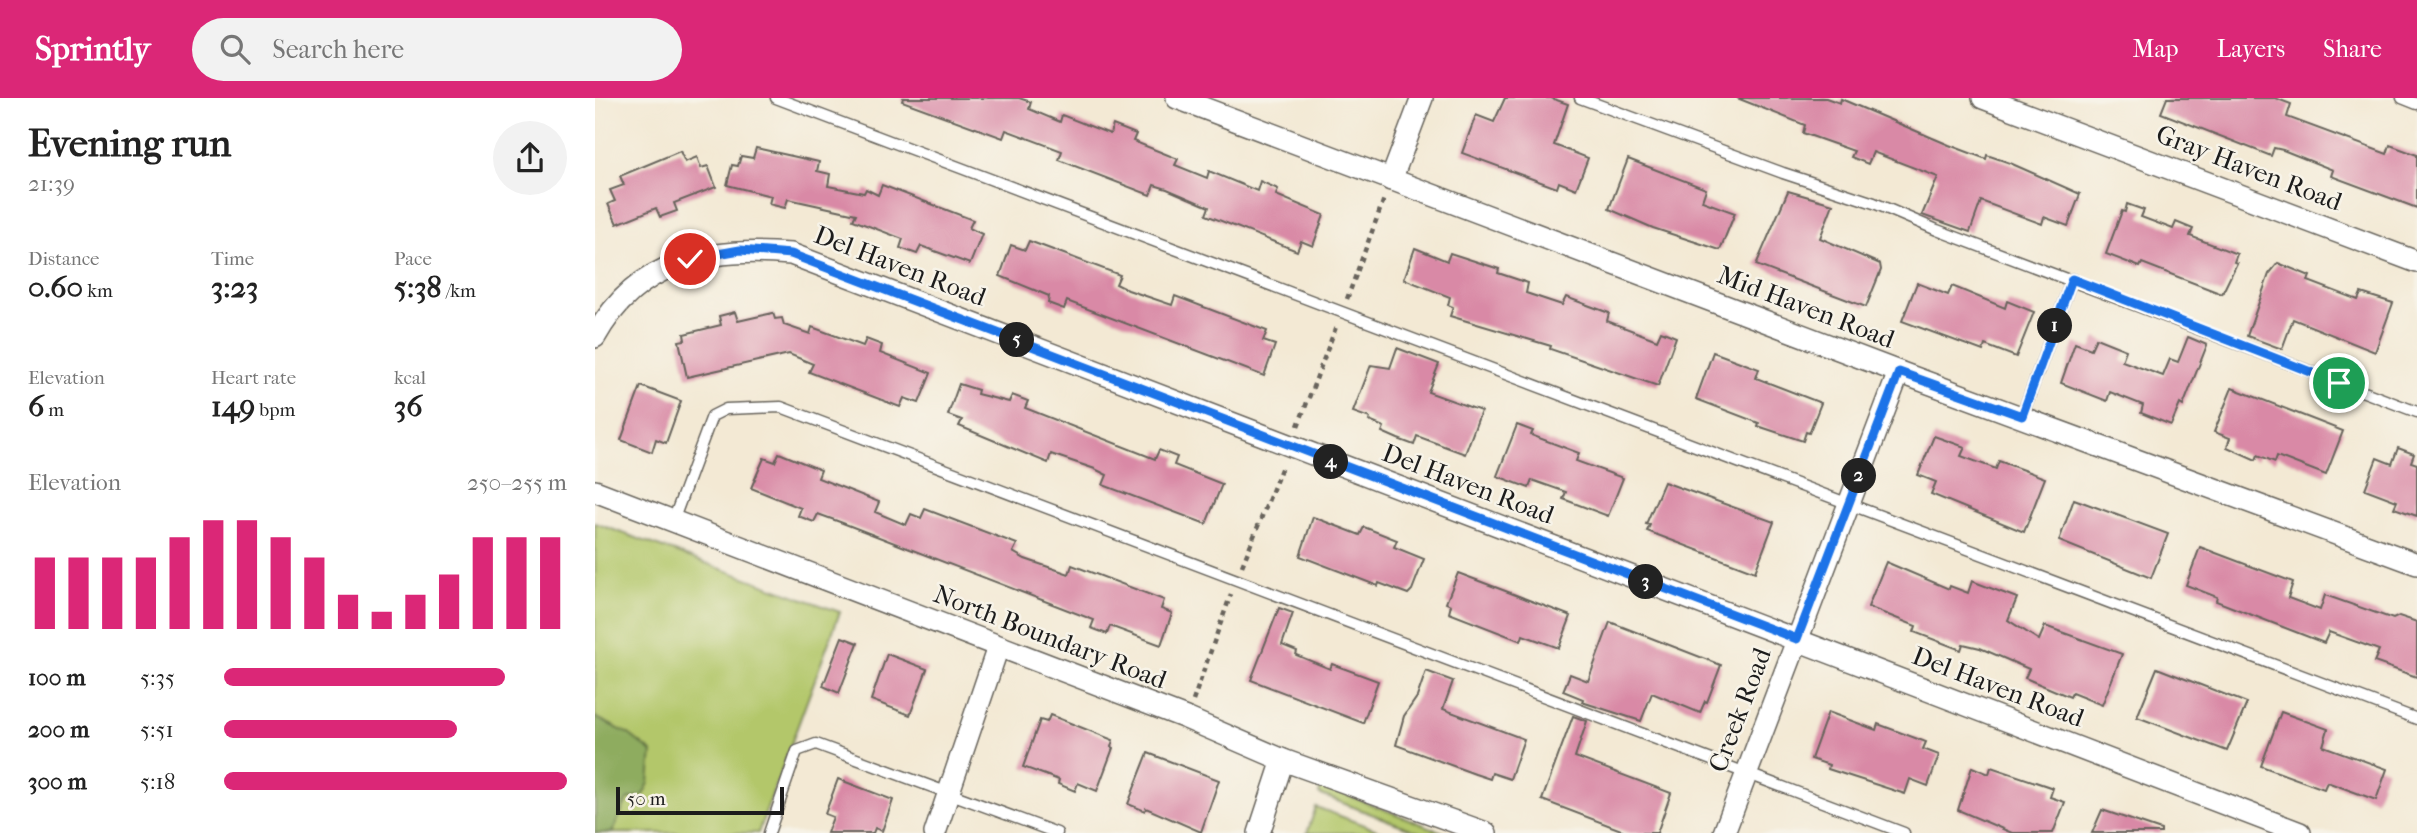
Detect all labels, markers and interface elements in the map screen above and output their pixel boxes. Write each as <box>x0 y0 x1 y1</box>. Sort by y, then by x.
search box <box>192 18 682 81</box>
text: Sprintly <box>35 30 150 69</box>
icon: search <box>216 30 254 68</box>
text: Search here <box>272 34 404 65</box>
text: Map <box>2133 35 2179 63</box>
text: Layers <box>2217 35 2285 63</box>
text: Share <box>2323 35 2382 63</box>
street label: Gray Haven Road <box>2152 118 2347 218</box>
text: Evening run <box>28 121 231 166</box>
button: share <box>493 121 567 195</box>
text: 21:39 <box>28 170 75 197</box>
street label: Del Haven Road <box>810 219 991 313</box>
pin <box>660 229 720 289</box>
icon: check <box>671 240 709 278</box>
text: Distance <box>28 248 99 270</box>
text: Time <box>211 248 254 270</box>
text: Pace <box>394 248 432 270</box>
street label: Mid Haven Road <box>1713 259 1900 355</box>
text: 0.60 <box>28 270 83 305</box>
text: 3:23 <box>211 270 258 305</box>
text: 5:38 <box>394 270 442 305</box>
text: km <box>83 280 113 302</box>
text: /km <box>442 280 476 302</box>
pin: 1 <box>2037 308 2073 344</box>
text: 1 <box>2051 314 2058 336</box>
pin: 5 <box>999 322 1035 358</box>
text: 5 <box>1012 328 1021 350</box>
pin <box>2309 353 2369 413</box>
icon: arrive <box>2320 364 2358 402</box>
text: Elevation <box>28 367 105 389</box>
text: Heart rate <box>211 367 296 389</box>
text: kcal <box>394 367 426 389</box>
text: 6 <box>28 389 44 424</box>
text: 149 <box>211 389 255 424</box>
text: 36 <box>394 389 423 424</box>
text: m <box>44 399 64 421</box>
text: bpm <box>255 399 295 421</box>
street label: Del Haven Road <box>1378 437 1559 531</box>
pin: 4 <box>1313 444 1349 480</box>
text: 4 <box>1325 450 1336 472</box>
pin: 2 <box>1841 458 1877 494</box>
text: 2 <box>1854 464 1863 486</box>
text: Elevation <box>28 469 121 496</box>
text: 250–255 m <box>467 469 567 496</box>
pin: 3 <box>1629 564 1663 600</box>
text: 3 <box>1642 570 1649 592</box>
street label: North Boundary Road <box>929 578 1172 696</box>
street label: Del Haven Road <box>1908 640 2089 734</box>
street label: Creek Road <box>1702 643 1778 777</box>
text: 100 m <box>28 664 86 691</box>
text: 5:35 <box>140 664 175 691</box>
text: 200 m <box>28 716 89 743</box>
text: 5:51 <box>140 716 174 743</box>
text: 300 m <box>28 768 87 795</box>
text: 5:18 <box>140 768 175 795</box>
scale bar <box>616 784 784 816</box>
text: 50 m <box>627 788 666 810</box>

